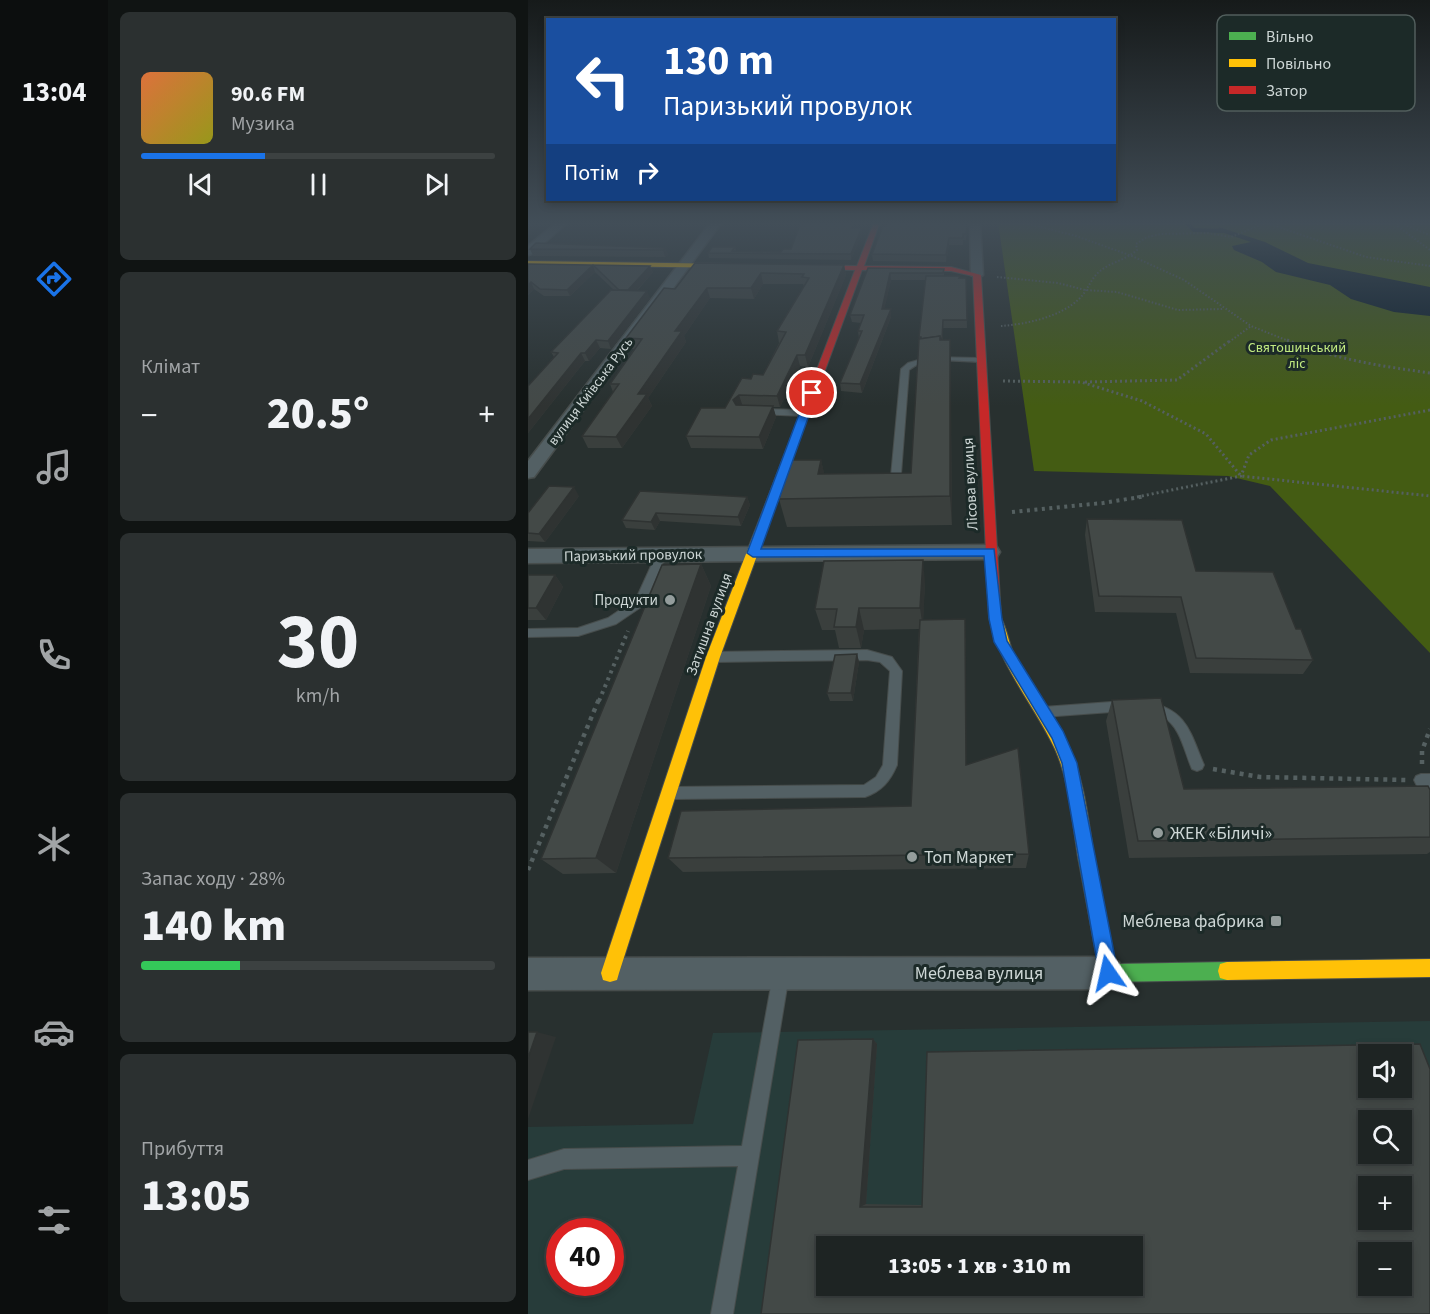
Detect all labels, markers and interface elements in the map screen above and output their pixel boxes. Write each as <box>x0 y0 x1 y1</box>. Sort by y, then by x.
legend <box>1217 15 1415 111</box>
text: Вільно <box>1266 26 1313 48</box>
text: 130 m <box>663 31 774 91</box>
icon: left <box>564 42 642 120</box>
text: Повільно <box>1266 53 1331 75</box>
text: 13:04 <box>21 73 87 112</box>
text: 90.6 FM <box>231 78 305 110</box>
text: Затор <box>1266 80 1307 102</box>
text: Паризький провулок <box>663 87 912 126</box>
text: Музика <box>231 110 295 138</box>
icon: right <box>631 156 664 189</box>
text: Потім <box>564 157 619 189</box>
icon: previous <box>184 168 217 201</box>
icon: pause <box>302 168 335 201</box>
icon: next <box>420 168 453 201</box>
icon: directions <box>33 258 75 300</box>
street label: вулиця Київська Русь <box>543 333 638 450</box>
park label: Святошинський ліс <box>1248 338 1346 374</box>
text: Клімат <box>141 353 200 381</box>
pin <box>786 367 837 418</box>
icon: arrive <box>795 376 828 409</box>
text: 20.5° <box>267 382 369 446</box>
text: − <box>141 392 157 439</box>
text: + <box>479 392 495 439</box>
street label: Лісова вулиця <box>958 437 983 531</box>
icon: music <box>33 446 75 488</box>
street label: Паризький провулок <box>564 544 703 567</box>
street label: Затишна вулиця <box>681 570 738 679</box>
text: 30 <box>277 587 359 698</box>
place label: Продукти <box>594 590 658 611</box>
marker: Продукти <box>663 593 677 607</box>
icon: phone <box>33 634 75 676</box>
text: km/h <box>296 682 340 710</box>
place label: ЖЕК «Біличі» <box>1170 821 1272 846</box>
icon: climate <box>33 823 75 865</box>
marker: ЖЕК «Біличі» <box>1151 826 1165 840</box>
place label: Топ Маркет <box>924 845 1014 870</box>
marker: Топ Маркет <box>905 850 919 864</box>
text: Запас ходу · 28% <box>141 865 285 893</box>
text: 140 km <box>141 894 286 958</box>
place label: Меблева фабрика <box>1122 909 1264 934</box>
marker: Меблева фабрика <box>1269 914 1283 928</box>
position arrow <box>1076 941 1140 1005</box>
street label: Меблева вулиця <box>915 961 1043 986</box>
icon: car <box>33 1011 75 1053</box>
map controls <box>1358 1044 1412 1296</box>
button: sound <box>1358 1044 1412 1098</box>
button: search <box>1358 1110 1412 1164</box>
text: Прибуття <box>141 1135 224 1163</box>
text: 13:05 <box>141 1164 251 1228</box>
button: + <box>1358 1176 1412 1230</box>
icon: filters <box>33 1199 75 1241</box>
speed limit sign: 40 <box>546 1218 624 1296</box>
button: − <box>1358 1242 1412 1296</box>
text: 13:05 · 1 хв · 310 m <box>888 1250 1071 1282</box>

